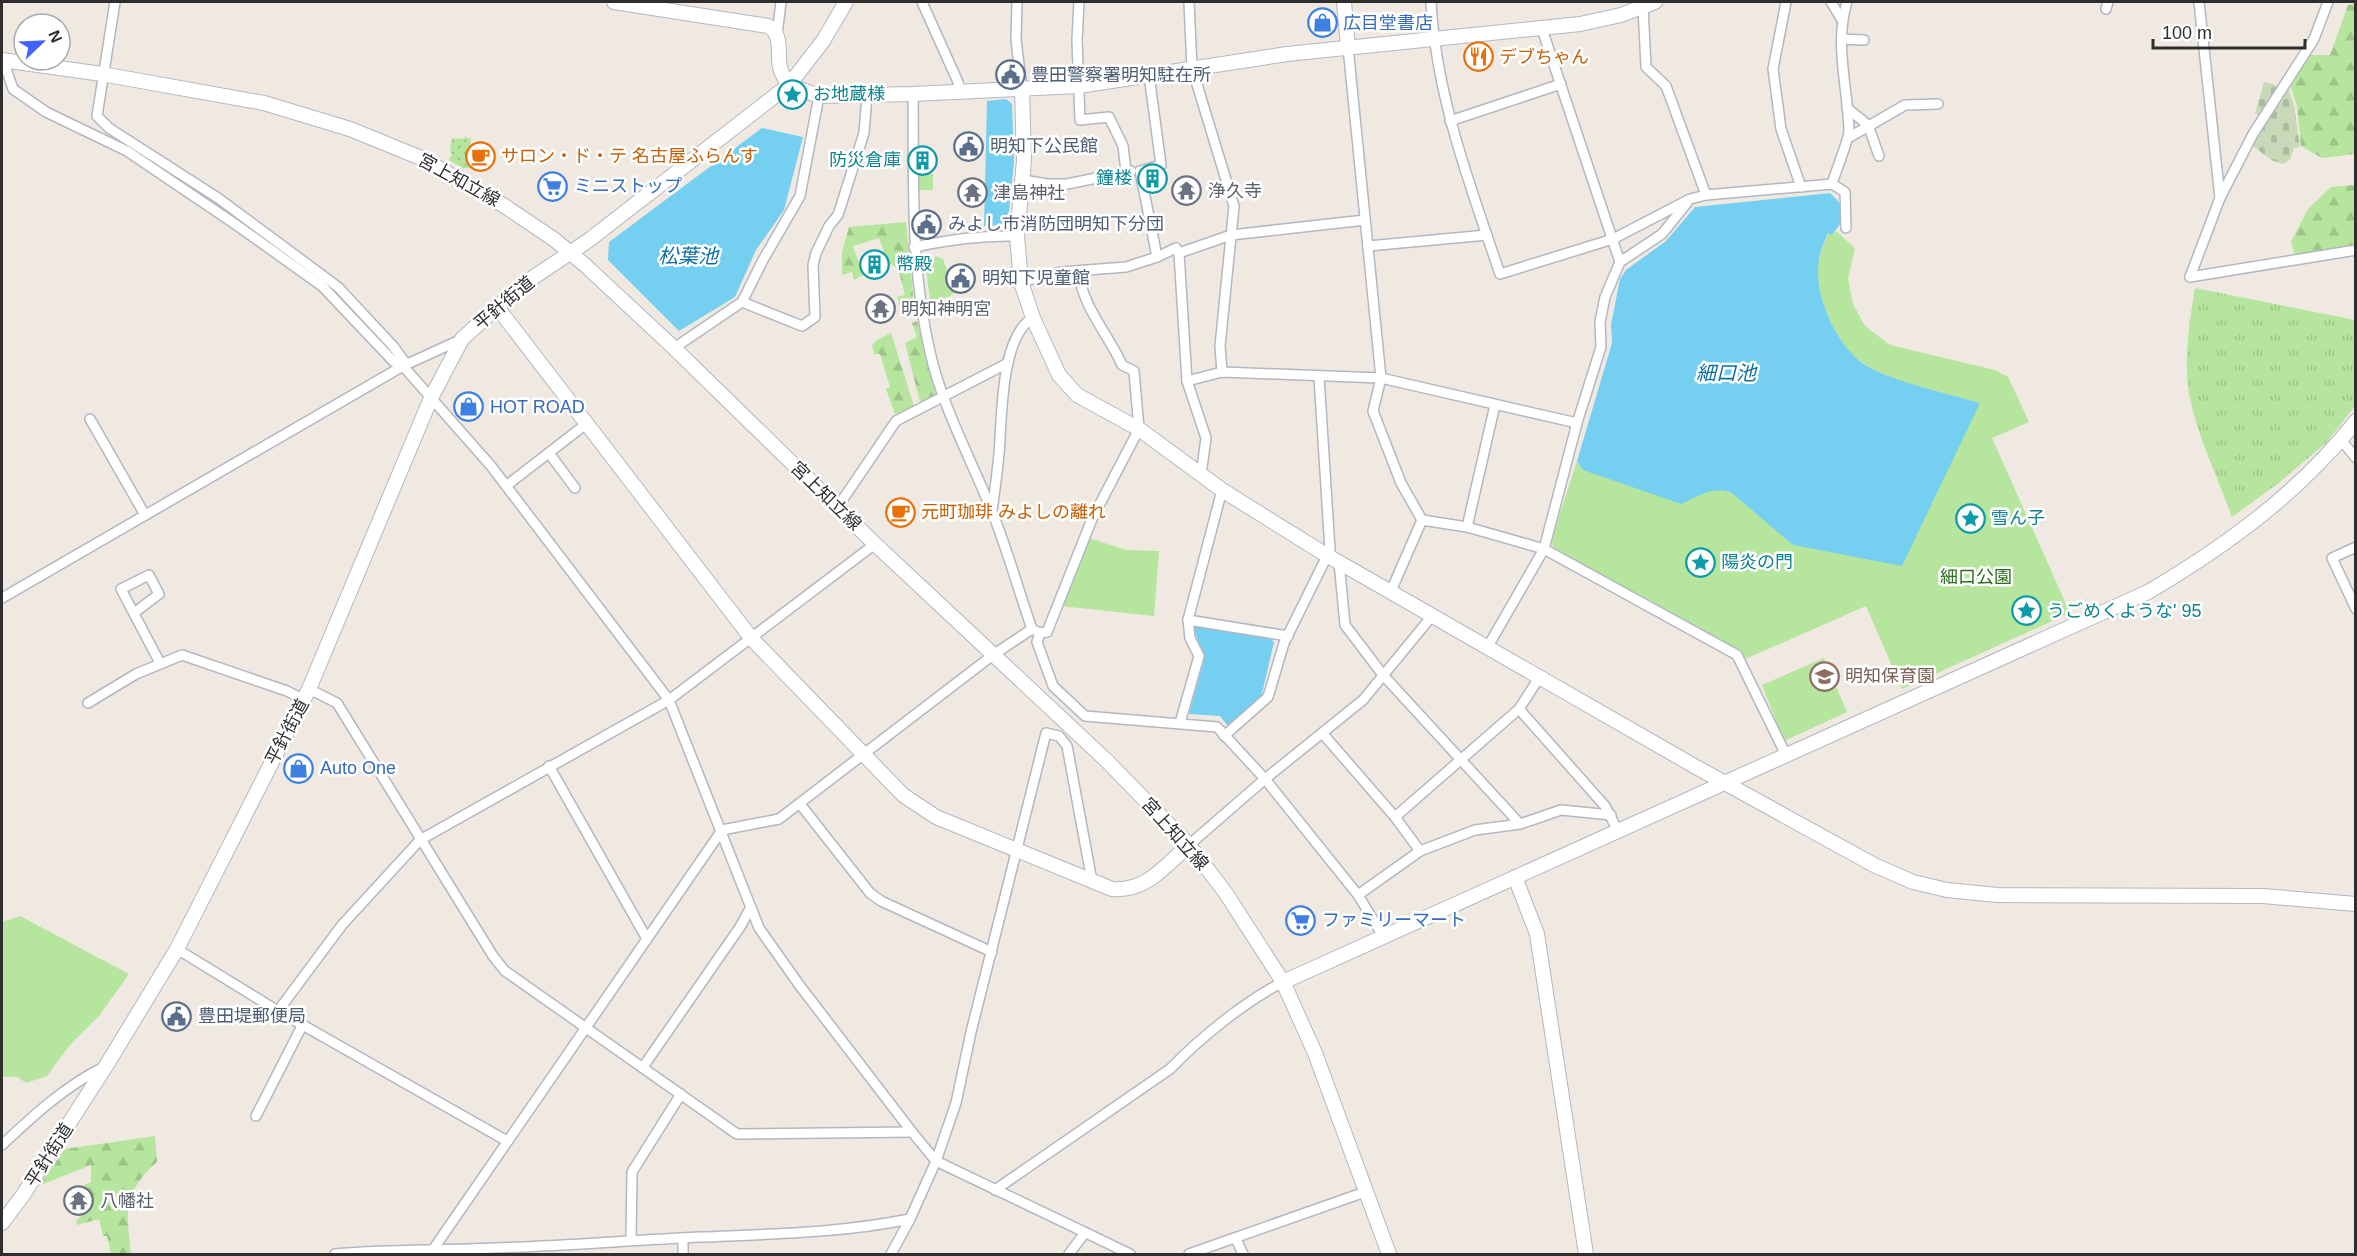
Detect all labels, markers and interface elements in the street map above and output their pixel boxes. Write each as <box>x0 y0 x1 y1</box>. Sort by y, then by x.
shop icon: 広目堂書店 <box>1306 7 1338 39</box>
north arrow <box>12 12 72 72</box>
scale bar <box>2153 12 2304 50</box>
place label: 広目堂書店 <box>1343 13 1433 33</box>
text: 100 m <box>2162 23 2212 43</box>
text: N <box>45 28 65 45</box>
restaurant icon: デブちゃん <box>1462 41 1494 73</box>
place label: デブちゃん <box>1499 47 1589 67</box>
public building icon: 豊田警察署明知駐在所 <box>994 59 1026 91</box>
place label: 豊田警察署明知駐在所 <box>1031 65 1211 85</box>
place icon: お地蔵様 <box>776 78 808 110</box>
place label: お地蔵様 <box>813 84 885 104</box>
public building icon: 明知下公民館 <box>953 130 985 162</box>
place label: 明知下公民館 <box>990 136 1098 156</box>
cafe icon: サロン・ド・テ 名古屋ふらんす <box>464 140 496 172</box>
building icon: 防災倉庫 <box>906 144 938 176</box>
place label: サロン・ド・テ 名古屋ふらんす <box>501 146 758 166</box>
street label: 宮上知立線 <box>415 149 503 211</box>
place label: 防災倉庫 <box>829 150 901 170</box>
building icon: 鐘楼 <box>1137 162 1169 194</box>
place label: 鐘楼 <box>1096 168 1132 188</box>
supermarket icon: ミニストップ <box>537 170 569 202</box>
temple icon: 浄久寺 <box>1171 175 1203 207</box>
place label: ミニストップ <box>574 176 682 196</box>
temple icon: 津島神社 <box>956 177 988 209</box>
place label: 浄久寺 <box>1208 181 1262 201</box>
place label: 津島神社 <box>993 183 1065 203</box>
public building icon: みよし市消防団明知下分団 <box>911 208 943 240</box>
place label: みよし市消防団明知下分団 <box>948 214 1164 234</box>
water label: 松葉池 <box>658 245 720 267</box>
building icon: 幣殿 <box>859 248 891 280</box>
place label: 幣殿 <box>896 254 932 274</box>
public building icon: 明知下児童館 <box>945 262 977 294</box>
place label: 明知下児童館 <box>982 268 1090 288</box>
street label: 平針街道 <box>470 272 538 334</box>
temple icon: 明知神明宮 <box>864 293 896 325</box>
place label: 明知神明宮 <box>901 299 991 319</box>
water label: 細口池 <box>1696 362 1758 384</box>
shop icon: HOT ROAD <box>453 391 485 423</box>
place label: HOT ROAD <box>490 397 585 417</box>
street label: 宮上知立線 <box>787 458 865 534</box>
cafe icon: 元町珈琲 みよしの離れ <box>884 496 916 528</box>
place label: 元町珈琲 みよしの離れ <box>921 502 1106 522</box>
place icon: 雪ん子 <box>1954 502 1986 534</box>
place label: 雪ん子 <box>1991 508 2045 528</box>
place icon: 陽炎の門 <box>1684 546 1716 578</box>
place label: 陽炎の門 <box>1721 552 1793 572</box>
park label: 細口公園 <box>1940 567 2012 587</box>
place icon: うごめくような' 95 <box>2010 595 2042 627</box>
place label: うごめくような' 95 <box>2047 601 2201 621</box>
school or university icon: 明知保育園 <box>1808 660 1840 692</box>
place label: 明知保育園 <box>1845 666 1935 686</box>
street label: 平針街道 <box>261 696 313 768</box>
shop icon: Auto One <box>283 752 315 784</box>
place label: Auto One <box>320 758 396 778</box>
street label: 宮上知立線 <box>1137 794 1213 874</box>
supermarket icon: ファミリーマート <box>1285 904 1317 936</box>
place label: ファミリーマート <box>1322 910 1466 930</box>
public building icon: 豊田堤郵便局 <box>161 1000 193 1032</box>
place label: 豊田堤郵便局 <box>198 1006 306 1026</box>
street label: 平針街道 <box>21 1119 77 1191</box>
temple icon: 八幡社 <box>63 1185 95 1217</box>
place label: 八幡社 <box>100 1191 154 1211</box>

